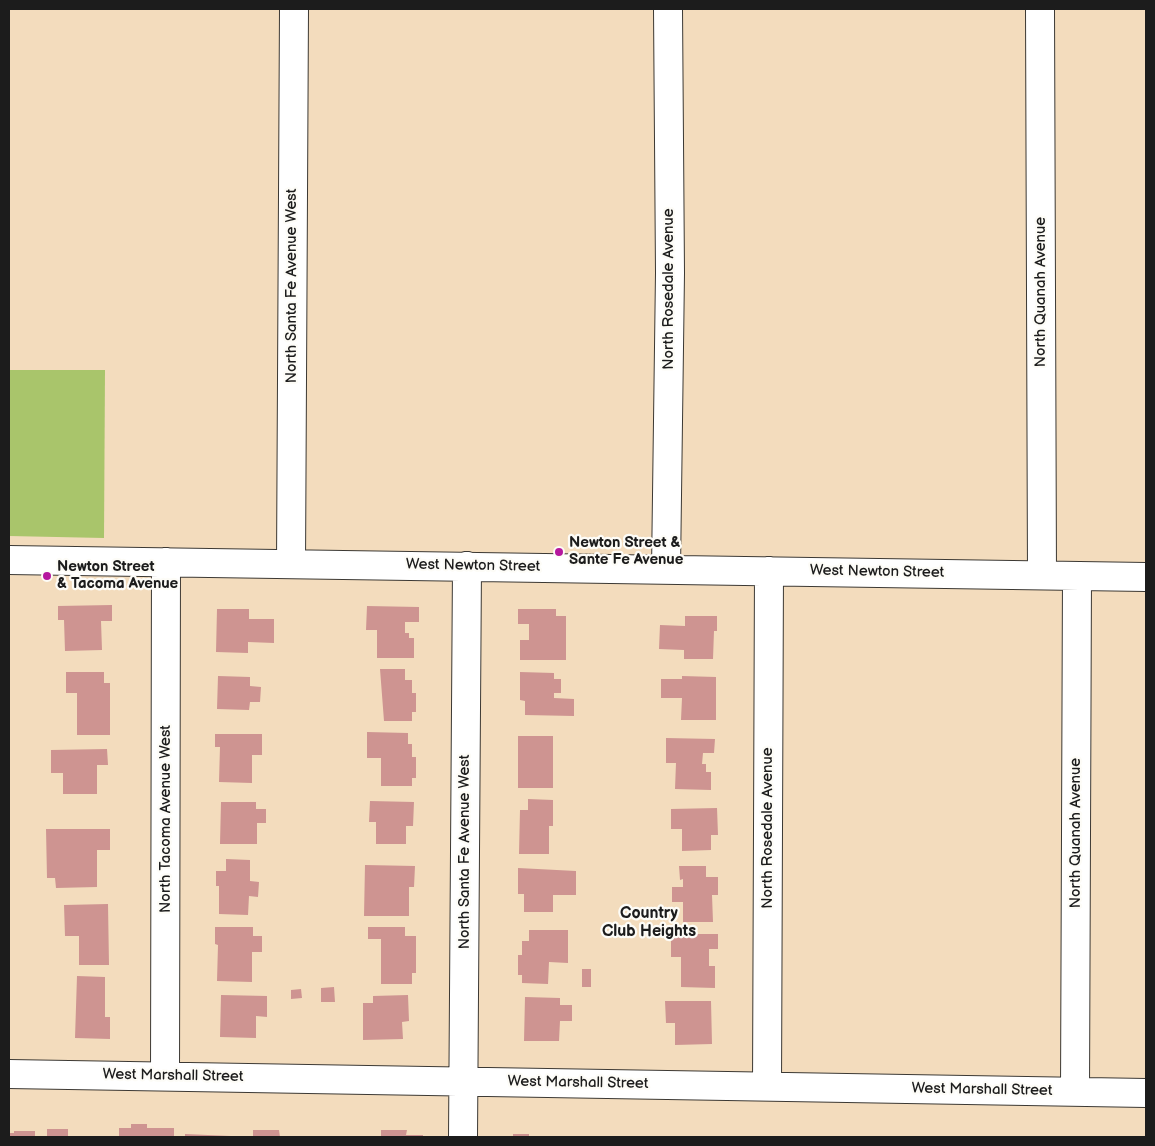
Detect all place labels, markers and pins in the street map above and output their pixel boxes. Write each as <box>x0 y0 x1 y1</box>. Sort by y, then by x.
place label: Newton Street & Sante Fe Avenue <box>569 534 683 569</box>
marker: Newton Street & Sante Fe Avenue <box>553 546 565 558</box>
place label: Newton Street & Tacoma Avenue <box>57 558 178 593</box>
marker: Newton Street & Tacoma Avenue <box>41 570 53 582</box>

